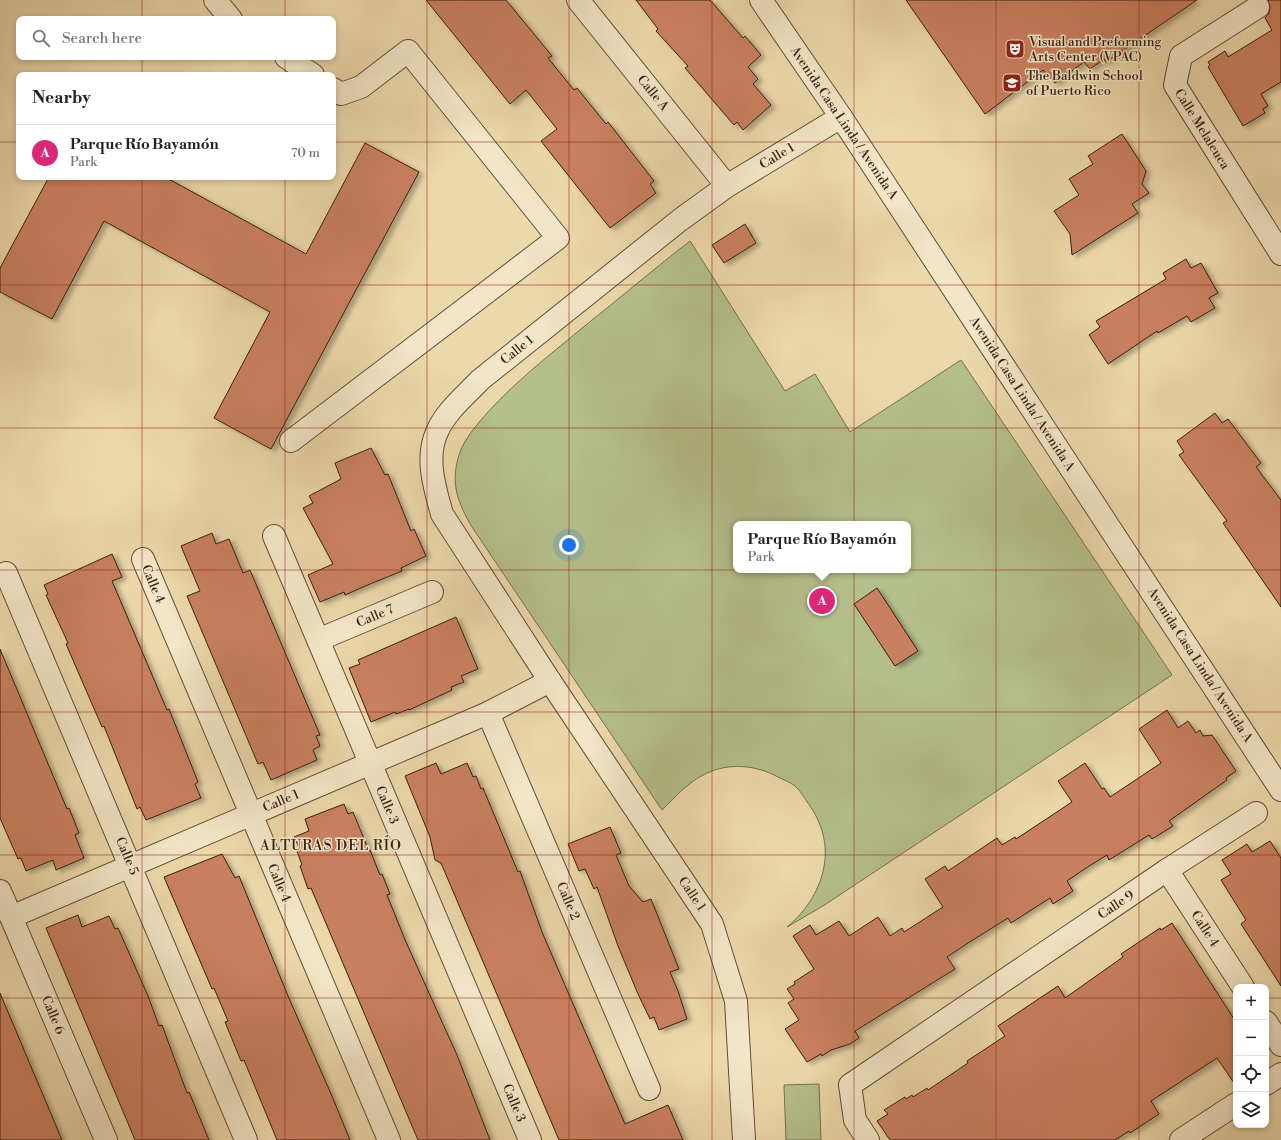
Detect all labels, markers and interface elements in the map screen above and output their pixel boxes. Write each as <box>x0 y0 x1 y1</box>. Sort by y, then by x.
search box <box>16 16 336 60</box>
icon: search <box>30 27 52 49</box>
text: Search here <box>62 29 142 48</box>
place label: Visual and Preforming Arts Center (VPAC) <box>1028 34 1161 65</box>
theatre icon: Visual and Preforming Arts Center (VPAC) <box>1004 38 1026 60</box>
street label: Avenida Casa Linda / Avenida A <box>786 42 902 204</box>
place label: The Baldwin School of Puerto Rico <box>1026 68 1143 99</box>
street label: Calle A <box>634 72 673 115</box>
school or university icon: The Baldwin School of Puerto Rico <box>1001 72 1023 94</box>
street label: Calle Melaleuca <box>1171 86 1233 173</box>
text: Nearby <box>32 87 91 109</box>
text: Parque Río Bayamón <box>70 135 219 154</box>
street label: Calle 1 <box>757 139 798 173</box>
text: A <box>40 145 50 161</box>
text: 70 m <box>291 145 320 161</box>
text: Park <box>70 154 97 170</box>
street label: Avenida Casa Linda / Avenida A <box>965 313 1079 475</box>
street label: Calle 1 <box>497 332 537 368</box>
popup <box>733 521 911 573</box>
text: Parque Río Bayamón <box>748 530 896 549</box>
your location <box>559 535 579 555</box>
text: Park <box>748 549 775 565</box>
street label: Calle 4 <box>138 562 168 606</box>
street label: Avenida Casa Linda / Avenida A <box>1143 584 1257 746</box>
pin: A <box>809 586 835 616</box>
street label: Calle 7 <box>354 601 396 631</box>
street label: Calle 3 <box>372 784 402 826</box>
street label: Calle 1 <box>260 786 302 816</box>
street label: Calle 5 <box>112 835 142 877</box>
district label: ALTURAS DEL RÍO <box>259 835 402 855</box>
street label: Calle 4 <box>264 861 294 905</box>
street label: Calle 1 <box>675 874 709 915</box>
street label: Calle 2 <box>553 880 583 922</box>
street label: Calle 9 <box>1095 887 1137 923</box>
street label: Calle 4 <box>1187 908 1223 950</box>
map controls <box>1233 984 1269 1128</box>
button: + <box>1233 984 1269 1020</box>
street label: Calle 6 <box>38 993 68 1037</box>
button: − <box>1233 1020 1269 1056</box>
button: locate <box>1233 1056 1269 1092</box>
street label: Calle 3 <box>499 1082 529 1124</box>
button: layers <box>1233 1092 1269 1128</box>

